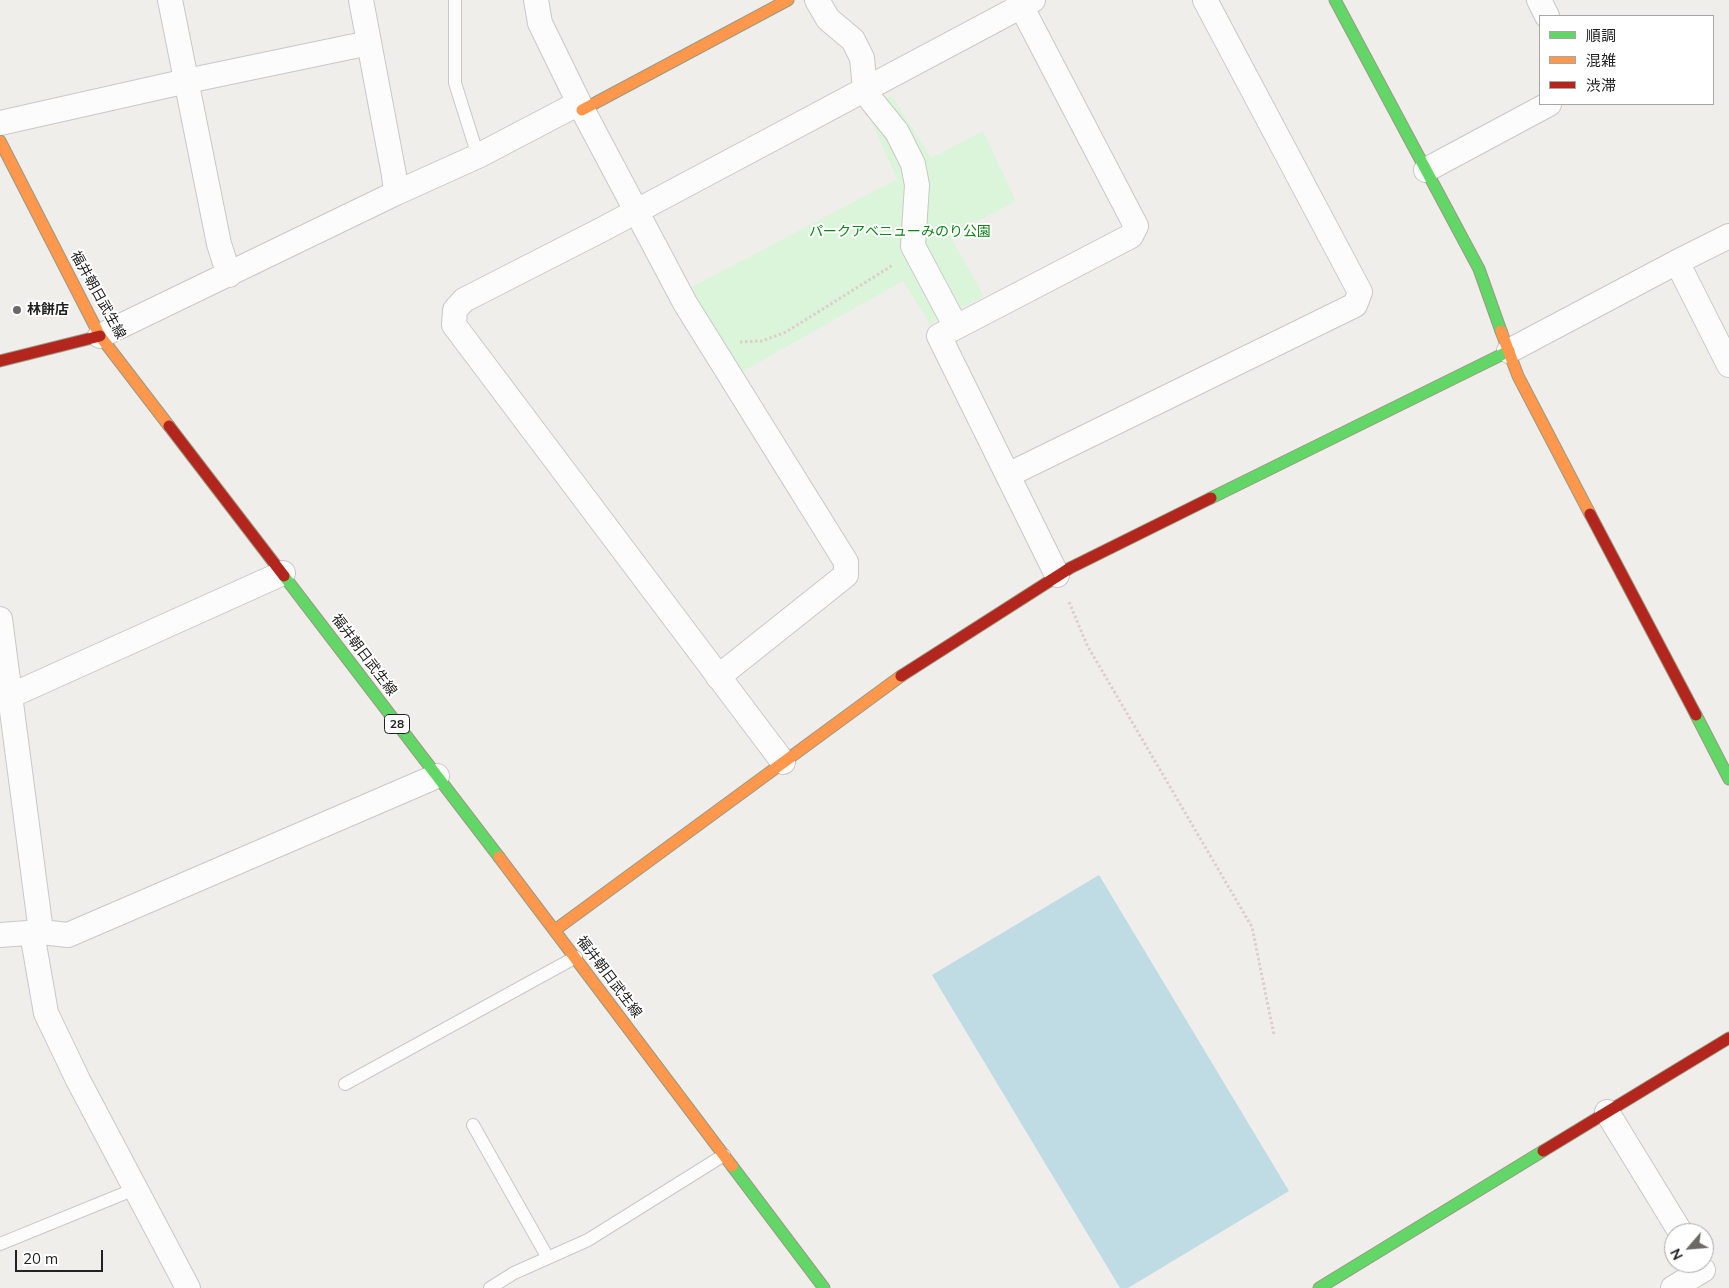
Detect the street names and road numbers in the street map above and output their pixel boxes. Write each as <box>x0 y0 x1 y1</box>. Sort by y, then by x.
street label: 福井朝日武生線 <box>67 248 129 342</box>
street label: 福井朝日武生線 <box>328 611 400 699</box>
road number: 28 <box>384 714 410 734</box>
street label: 福井朝日武生線 <box>573 933 645 1021</box>

